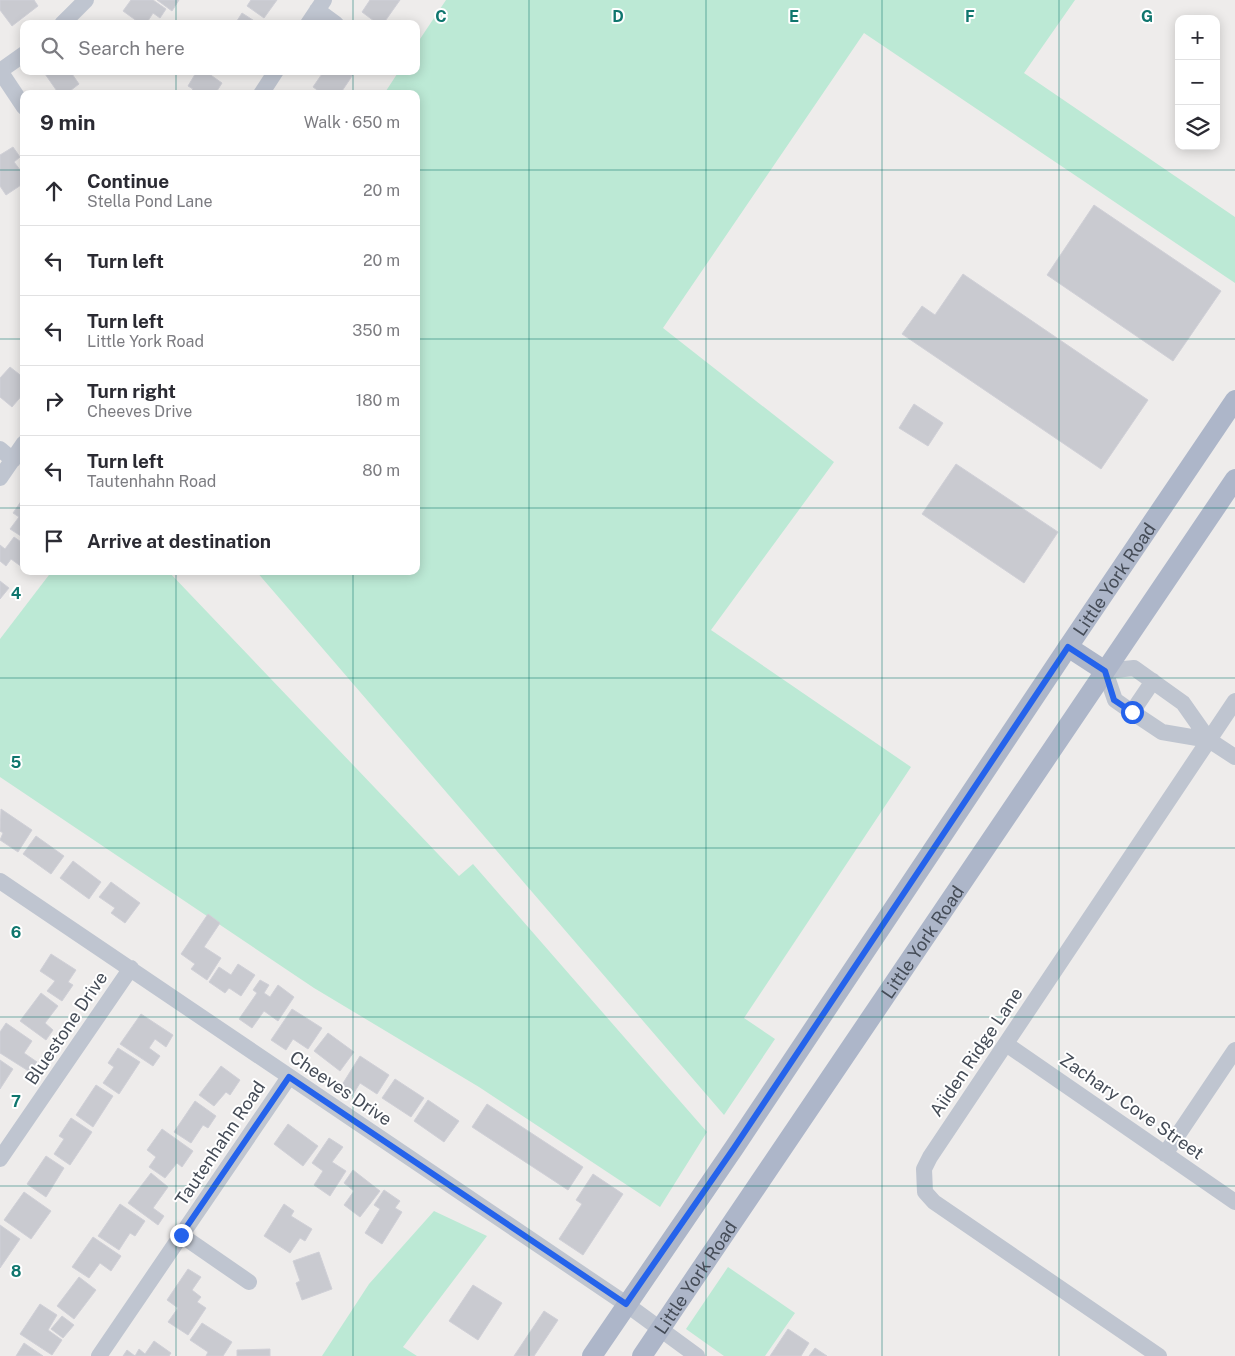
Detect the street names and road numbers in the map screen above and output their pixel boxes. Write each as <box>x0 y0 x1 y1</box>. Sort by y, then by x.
street label: Little York Road <box>1068 519 1160 639</box>
street label: Little York Road <box>876 881 968 1002</box>
street label: Bluestone Drive <box>21 968 111 1088</box>
street label: Aiiden Ridge Lane <box>925 984 1027 1120</box>
street label: Cheeves Drive <box>286 1046 396 1130</box>
street label: Zachary Cove Street <box>1056 1048 1208 1164</box>
street label: Tautenhahn Road <box>171 1077 269 1209</box>
street label: Little York Road <box>650 1217 741 1338</box>

